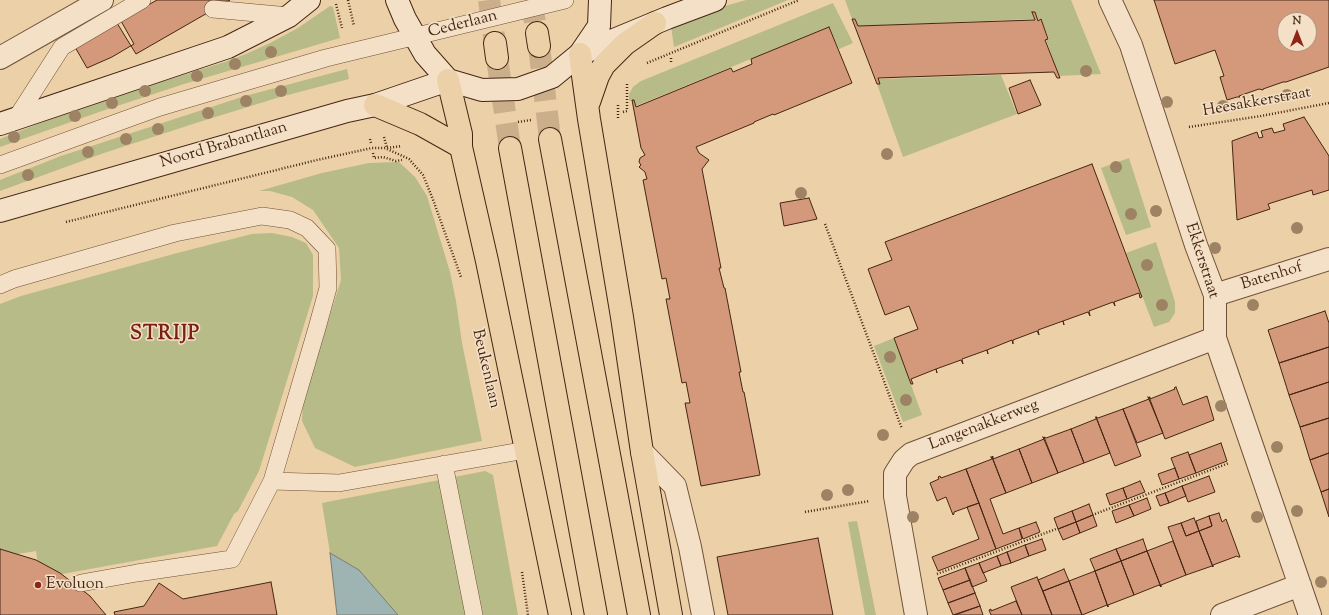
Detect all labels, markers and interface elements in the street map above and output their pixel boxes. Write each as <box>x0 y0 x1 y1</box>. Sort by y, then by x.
street label: Cederlaan <box>426 7 500 43</box>
north arrow <box>1277 12 1317 52</box>
text: N <box>1293 13 1301 29</box>
street label: Heesakkerstraat <box>1201 84 1313 122</box>
street label: Noord Brabantlaan <box>158 119 290 173</box>
street label: Ekkerstraat <box>1180 221 1222 301</box>
street label: Batenhof <box>1239 259 1305 295</box>
district label: STRIJP <box>130 324 200 348</box>
street label: Beukenlaan <box>467 327 503 411</box>
street label: Langenakkerweg <box>927 396 1041 456</box>
place label: Evoluon <box>46 575 104 595</box>
marker: Evoluon <box>33 580 43 590</box>

